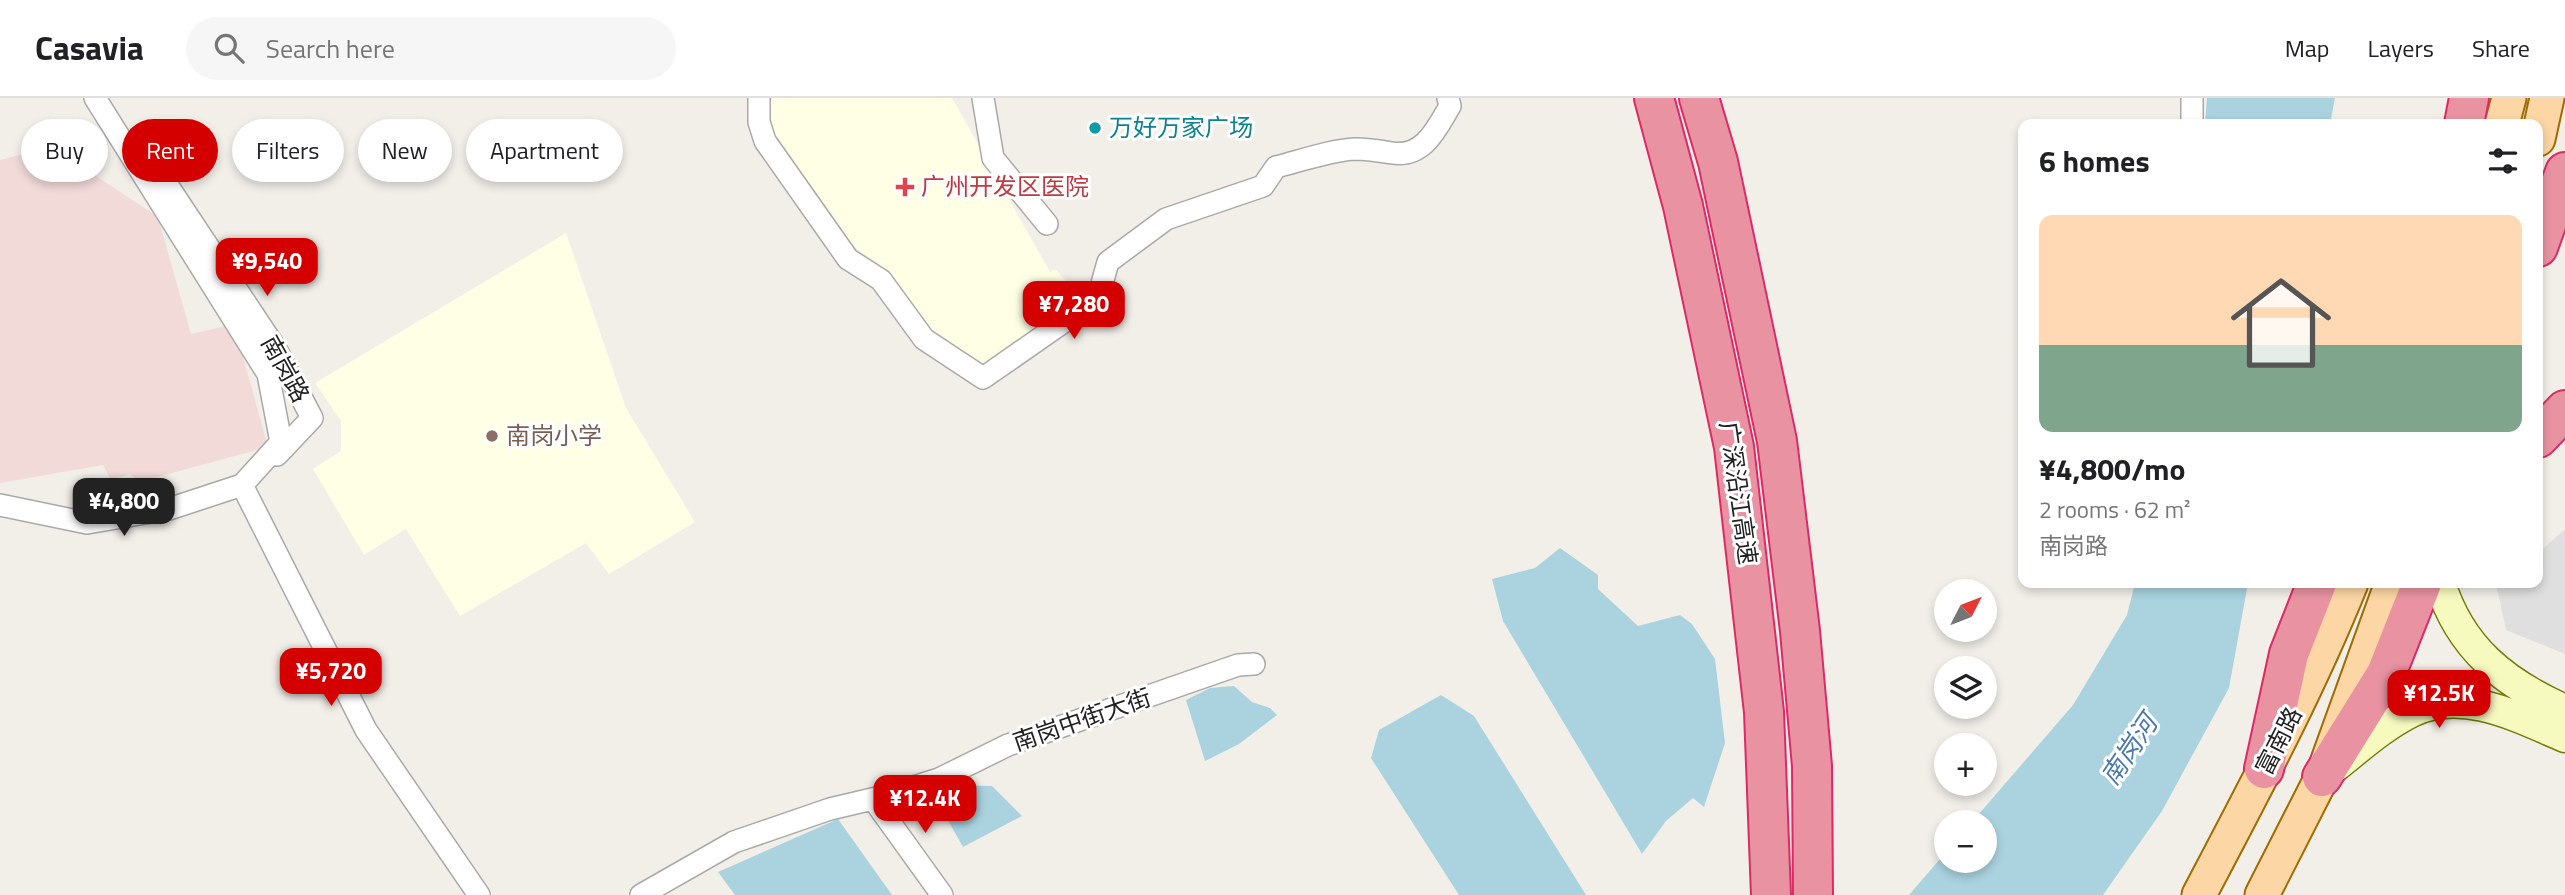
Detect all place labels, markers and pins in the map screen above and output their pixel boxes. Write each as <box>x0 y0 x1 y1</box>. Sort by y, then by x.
place label: 万好万家广场 <box>1109 109 1253 145</box>
marker: 万好万家广场 <box>1087 120 1103 136</box>
place label: 广州开发区医院 <box>921 168 1089 204</box>
marker: 广州开发区医院 <box>895 177 915 197</box>
pin: ¥9,540 <box>210 238 324 298</box>
pin: ¥7,280 <box>1017 282 1131 341</box>
place label: 南岗小学 <box>506 417 602 453</box>
marker: 南岗小学 <box>484 428 500 444</box>
pin: ¥4,800 <box>67 478 181 538</box>
pin: ¥5,720 <box>274 648 388 708</box>
pin: ¥12.5K <box>2382 670 2496 730</box>
pin: ¥12.4K <box>868 776 982 835</box>

